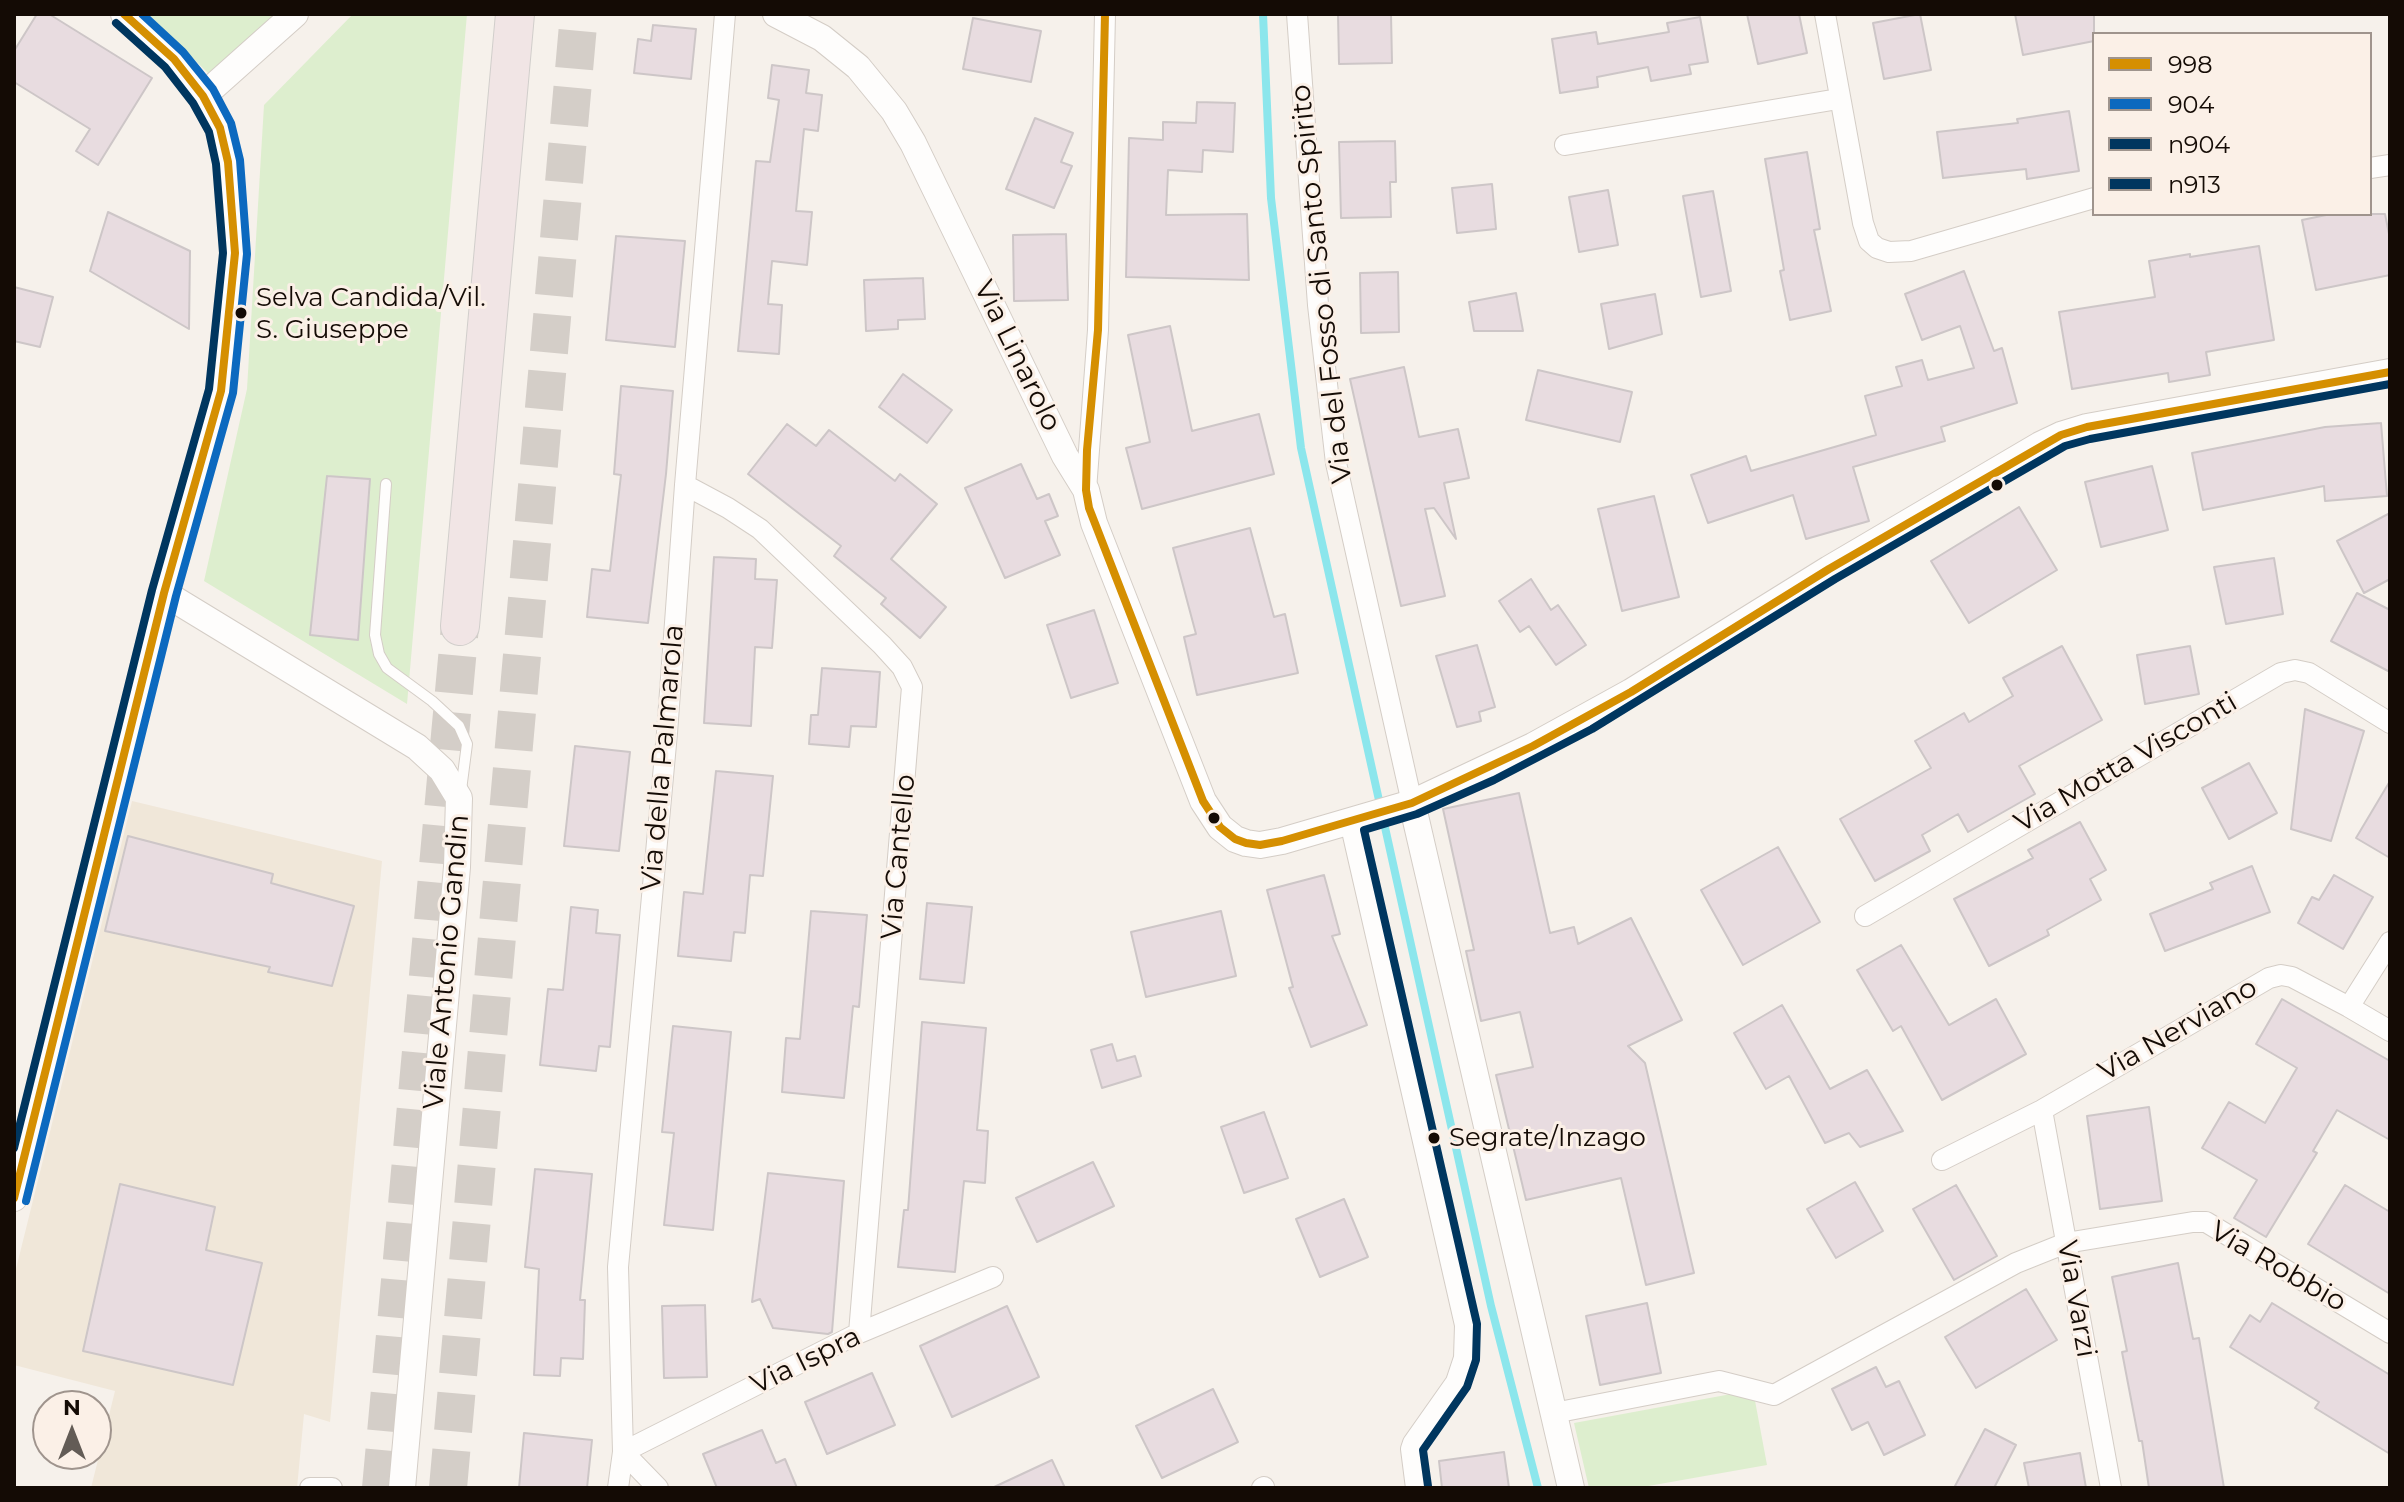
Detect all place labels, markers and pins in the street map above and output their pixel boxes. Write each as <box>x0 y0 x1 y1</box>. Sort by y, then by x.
place label: Selva Candida/Vil. S. Giuseppe <box>256 282 486 344</box>
marker: Selva Candida/Vil. S. Giuseppe <box>233 305 249 321</box>
unlabelled marker <box>1989 477 2005 493</box>
unlabelled marker <box>1206 810 1222 826</box>
place label: Segrate/Inzago <box>1449 1122 1646 1154</box>
marker: Segrate/Inzago <box>1426 1130 1442 1146</box>

